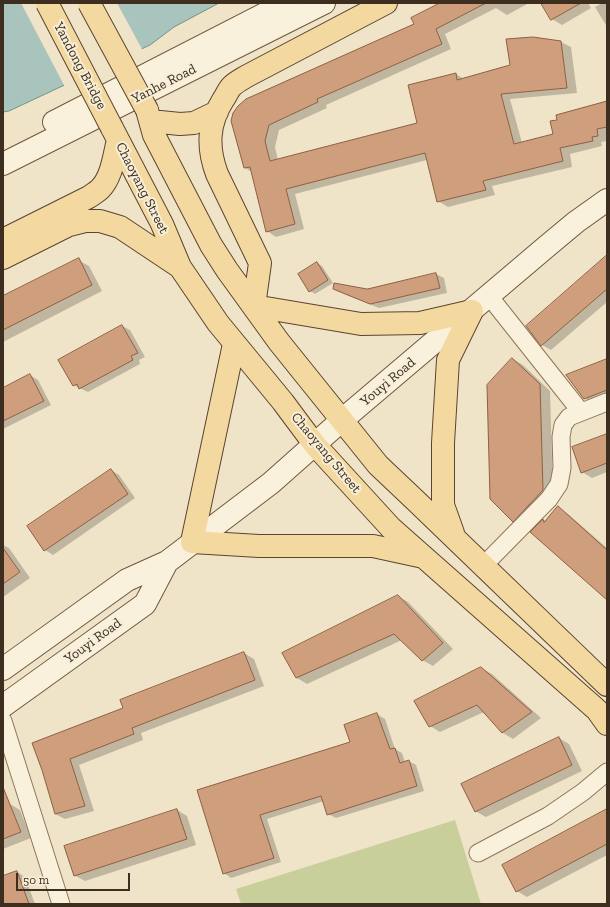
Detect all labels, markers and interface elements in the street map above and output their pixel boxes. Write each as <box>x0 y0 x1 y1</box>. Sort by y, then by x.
street label: Yandong Bridge <box>50 20 110 112</box>
street label: Yanhe Road <box>129 61 199 107</box>
street label: Chaoyang Street <box>112 140 172 236</box>
street label: Youyi Road <box>357 354 419 410</box>
street label: Chaoyang Street <box>287 409 365 497</box>
street label: Youyi Road <box>61 615 125 667</box>
scale bar <box>18 865 132 891</box>
text: 50 m <box>23 873 49 887</box>

